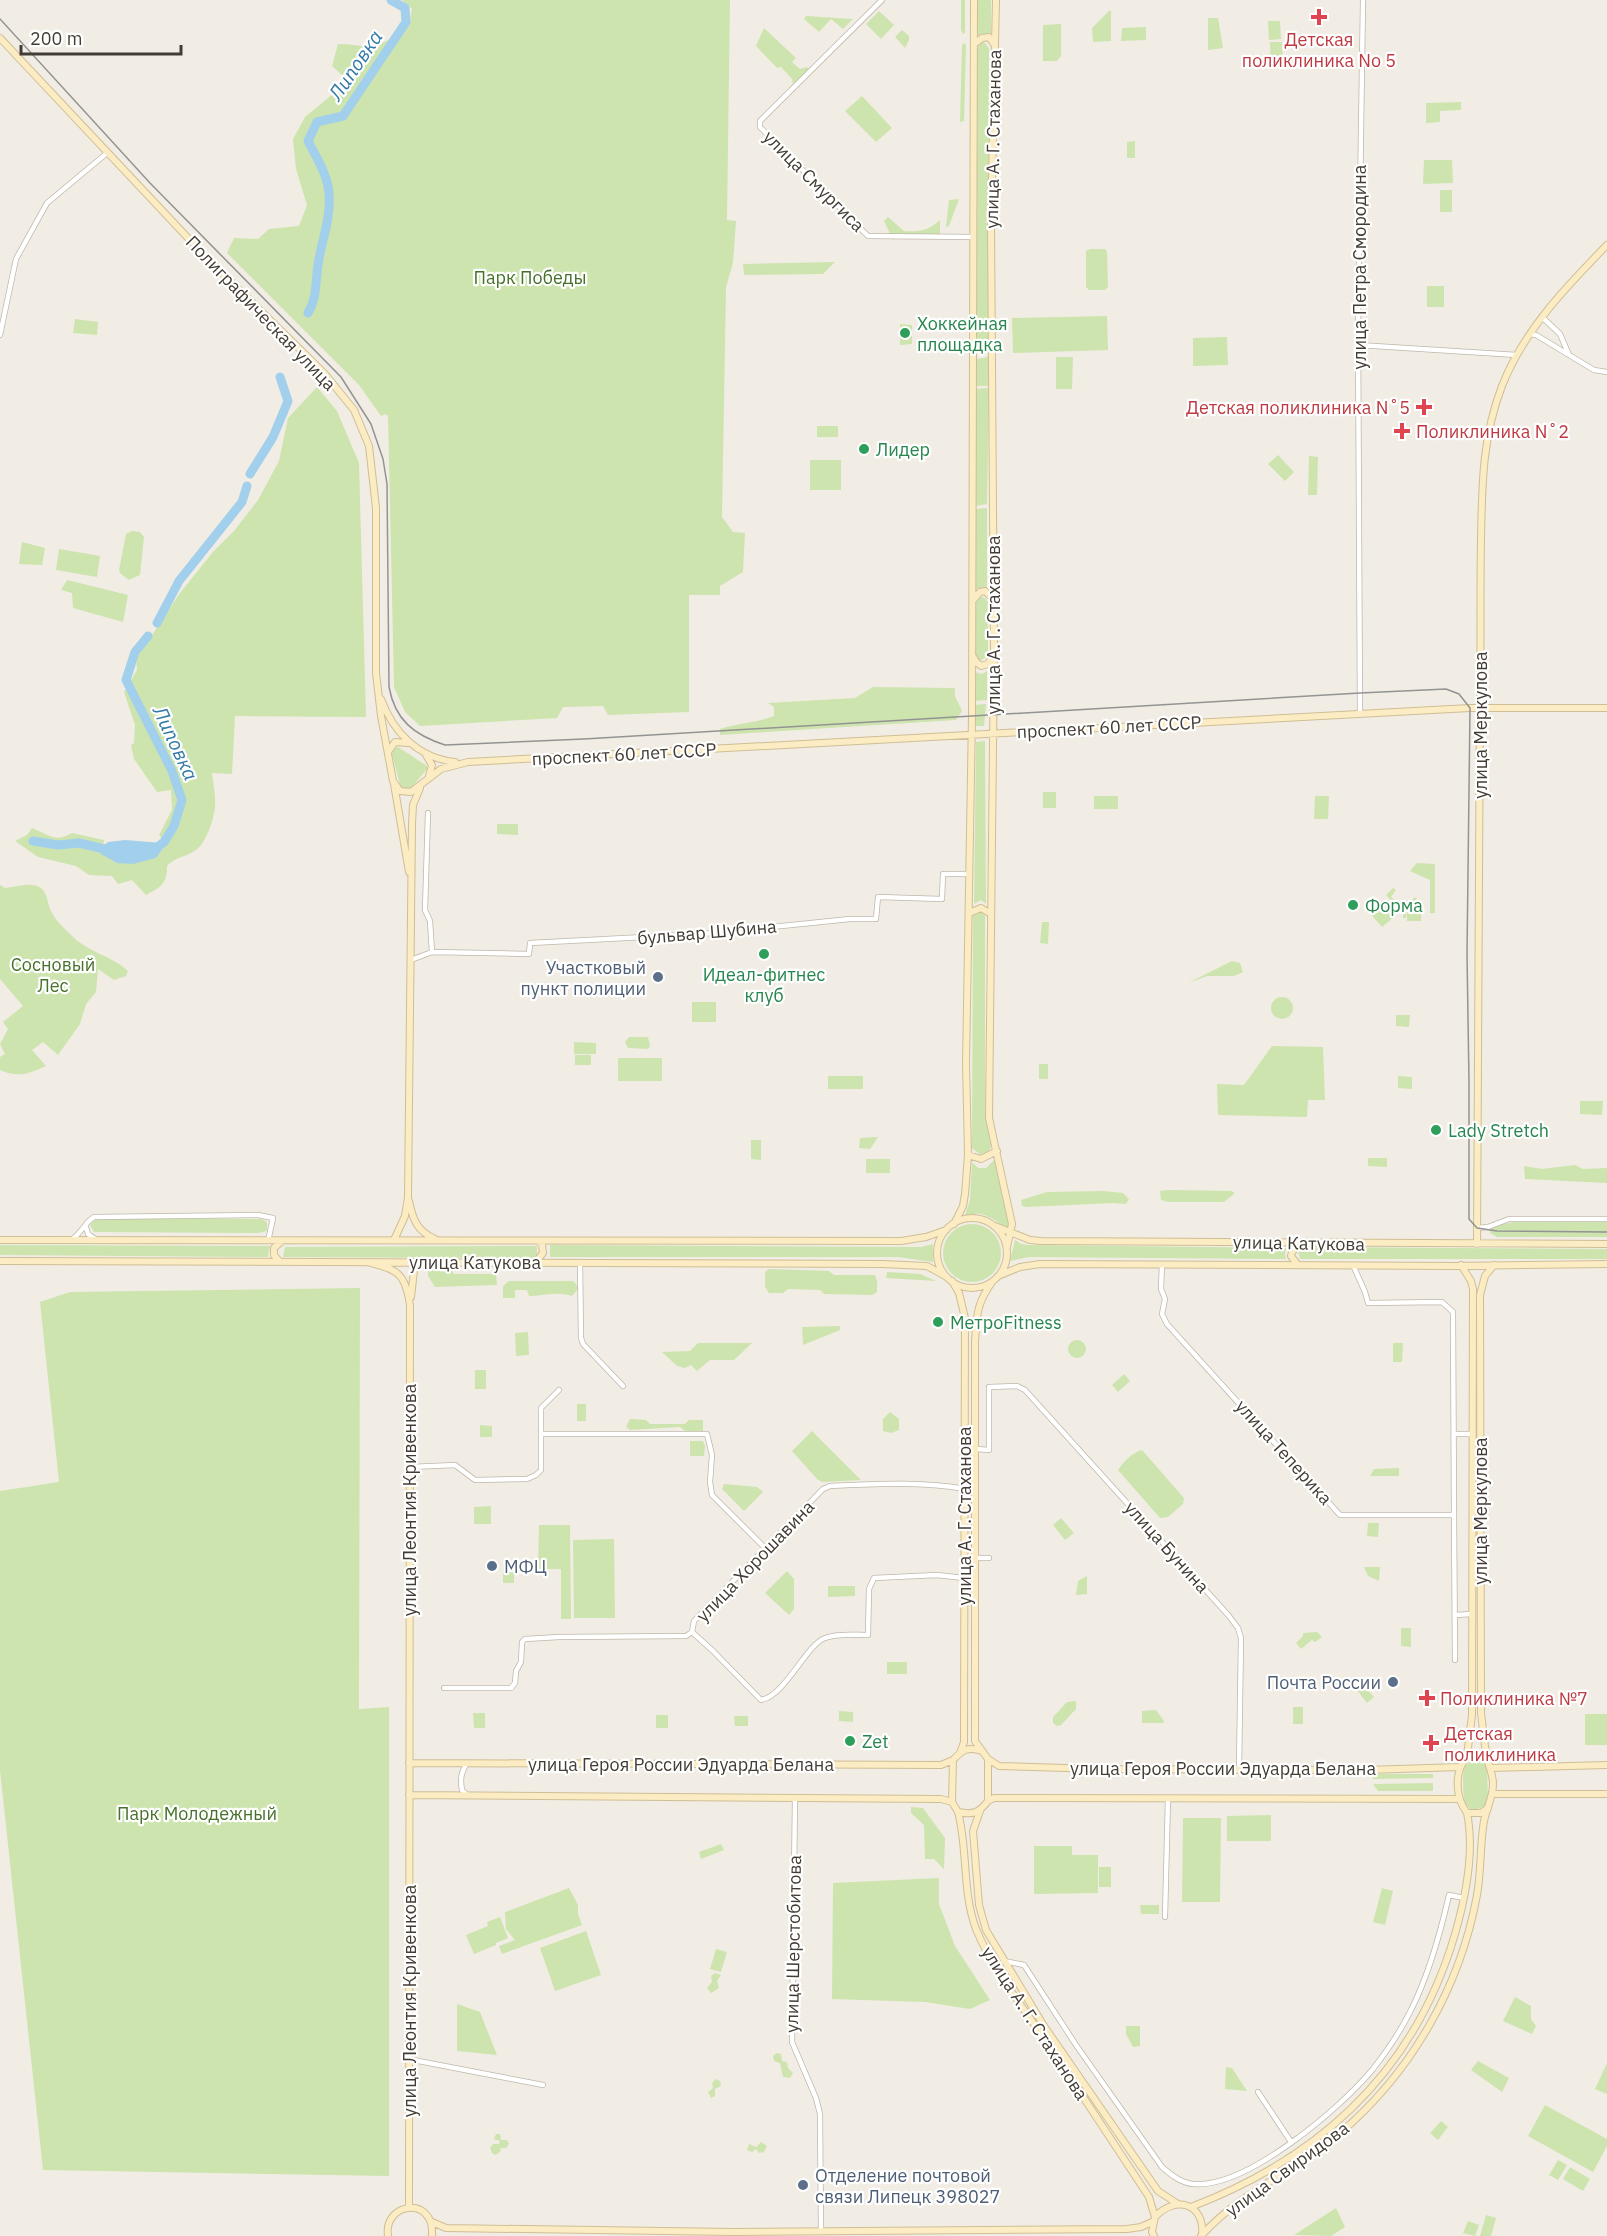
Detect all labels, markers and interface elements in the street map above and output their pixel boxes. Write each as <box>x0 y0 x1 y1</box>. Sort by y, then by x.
marker: Детская поликлиника No 5 <box>1310 8 1328 26</box>
scale bar <box>21 18 182 56</box>
water label: Липовка <box>321 25 388 106</box>
text: 200 m <box>30 27 82 50</box>
place label: Детская поликлиника No 5 <box>1242 28 1396 72</box>
street label: улица А. Г. Стаханова <box>980 49 1006 229</box>
street label: улица Смургиса <box>758 125 870 237</box>
street label: улица Петра Смородина <box>1348 164 1371 369</box>
street label: Полиграфическая улица <box>181 231 341 396</box>
park label: Парк Победы <box>473 266 587 289</box>
place label: Хоккейная площадка <box>917 312 1008 356</box>
marker: Хоккейная площадка <box>898 326 912 340</box>
place label: Детская поликлиника N˚5 <box>1186 396 1410 419</box>
marker: Детская поликлиника N˚5 <box>1415 398 1433 416</box>
place label: Поликлиника N˚2 <box>1416 420 1569 443</box>
marker: Поликлиника N˚2 <box>1393 422 1411 440</box>
place label: Лидер <box>876 438 930 461</box>
marker: Лидер <box>857 442 871 456</box>
street label: улица А. Г. Стаханова <box>982 535 1005 715</box>
street label: улица Меркулова <box>1469 651 1492 799</box>
water label: Липовка <box>147 700 205 785</box>
street label: проспект 60 лет СССР <box>1016 711 1202 743</box>
street label: проспект 60 лет СССР <box>531 738 717 770</box>
place label: Форма <box>1365 894 1423 917</box>
marker: Форма <box>1346 898 1360 912</box>
street label: бульвар Шубина <box>636 914 778 950</box>
marker: Идеал-фитнес клуб <box>757 947 771 961</box>
park label: Сосновый Лес <box>11 953 95 997</box>
place label: Участковый пункт полиции <box>520 956 646 1000</box>
place label: Идеал-фитнес клуб <box>703 963 825 1007</box>
marker: Участковый пункт полиции <box>651 970 665 984</box>
place label: Lady Stretch <box>1448 1119 1549 1142</box>
marker: Lady Stretch <box>1429 1123 1443 1137</box>
street label: улица Катукова <box>1233 1230 1366 1256</box>
street label: улица Катукова <box>409 1251 541 1274</box>
place label: МетроFitness <box>950 1311 1062 1334</box>
marker: МетроFitness <box>931 1315 945 1329</box>
street label: улица Леонтия Кривенкова <box>398 1383 421 1616</box>
street label: улица Теперика <box>1231 1395 1338 1510</box>
street label: улица А. Г. Стаханова <box>953 1426 976 1606</box>
street label: улица Меркулова <box>1469 1437 1492 1585</box>
street label: улица Хорошавина <box>691 1495 819 1627</box>
street label: улица Бунина <box>1120 1496 1215 1598</box>
place label: МФЦ <box>504 1555 547 1578</box>
marker: МФЦ <box>485 1559 499 1573</box>
place label: Почта России <box>1267 1671 1381 1694</box>
marker: Почта России <box>1386 1675 1400 1689</box>
place label: Поликлиника №7 <box>1440 1687 1588 1710</box>
marker: Поликлиника №7 <box>1418 1689 1436 1707</box>
place label: Детская поликлиника <box>1444 1722 1557 1766</box>
place label: Zet <box>862 1730 889 1753</box>
marker: Zet <box>843 1734 857 1748</box>
marker: Детская поликлиника <box>1422 1734 1440 1752</box>
street label: улица Героя России Эдуарда Белана <box>528 1753 834 1776</box>
street label: улица Героя России Эдуарда Белана <box>1070 1757 1376 1780</box>
park label: Парк Молодежный <box>117 1802 277 1825</box>
street label: улица Шерстобитова <box>780 1855 806 2033</box>
street label: улица Леонтия Кривенкова <box>398 1884 421 2117</box>
street label: улица А. Г. Стаханова <box>977 1942 1094 2105</box>
street label: улица Свиридова <box>1221 2116 1354 2222</box>
place label: Отделение почтовой связи Липецк 398027 <box>815 2164 1000 2208</box>
marker: Отделение почтовой связи Липецк 398027 <box>796 2178 810 2192</box>

